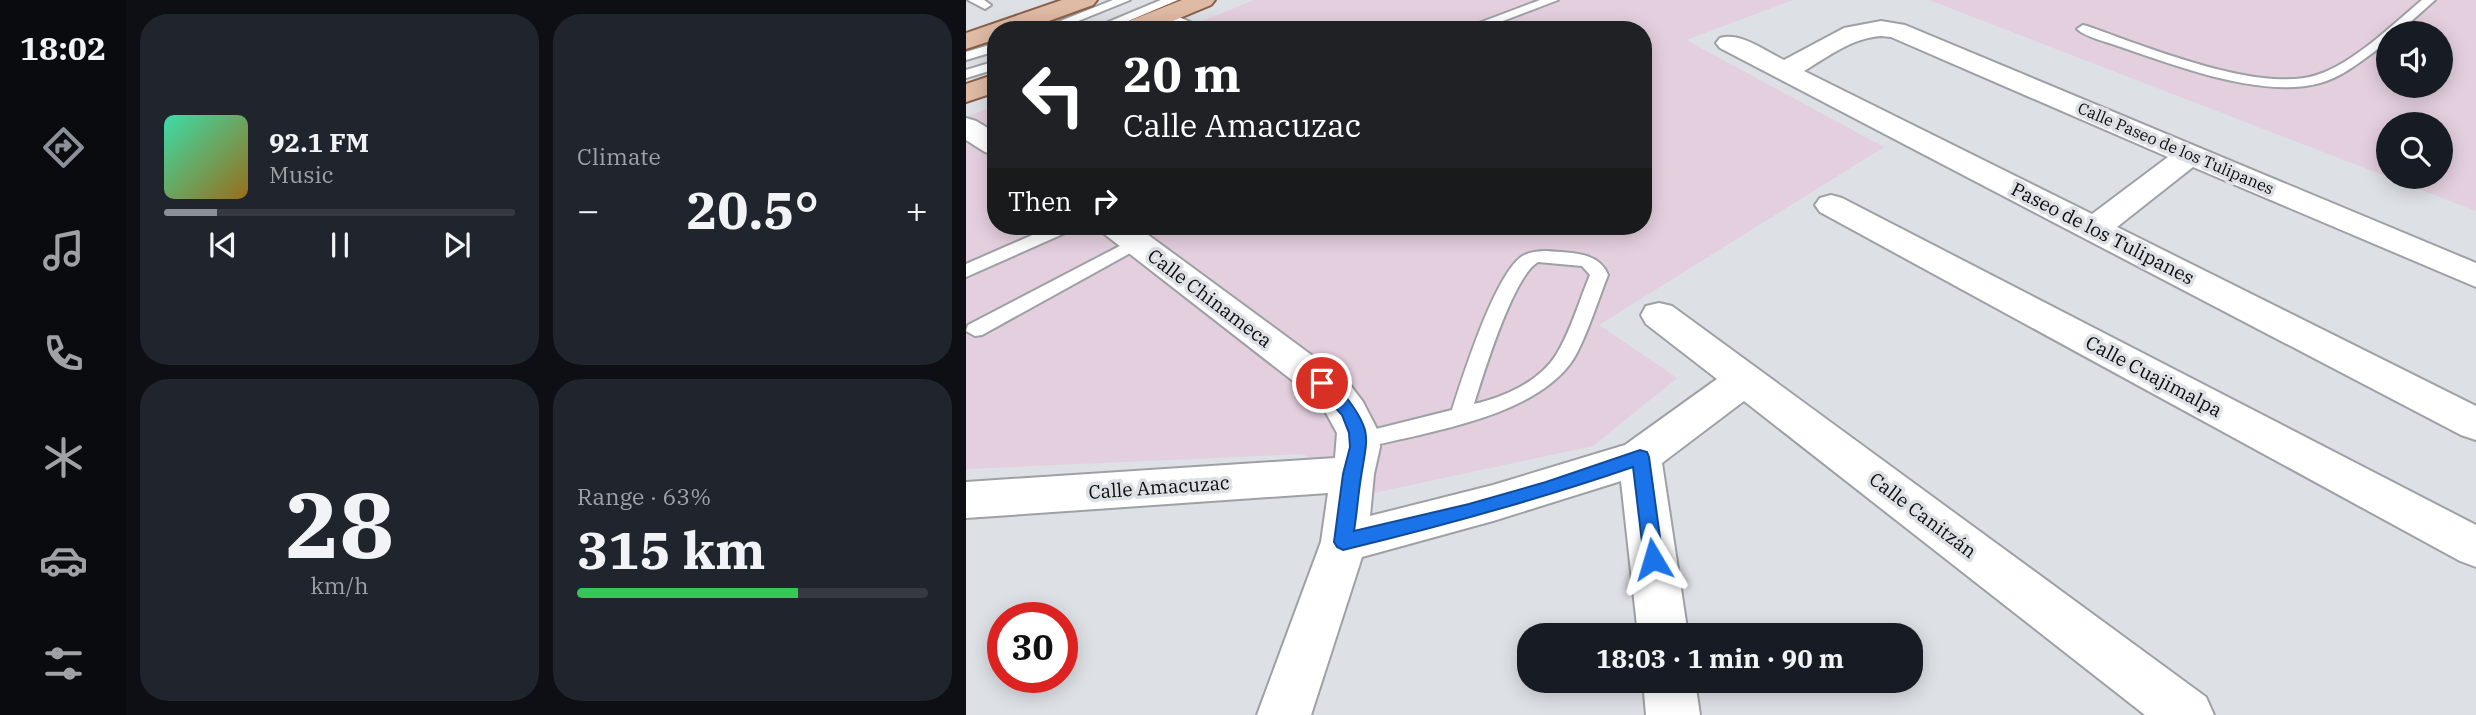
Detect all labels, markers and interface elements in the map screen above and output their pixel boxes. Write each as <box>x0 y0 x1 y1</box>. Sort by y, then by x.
map controls <box>2376 21 2453 189</box>
button: sound <box>2376 21 2453 98</box>
text: 18:02 <box>20 27 106 69</box>
text: 20 m <box>1123 42 1241 105</box>
icon: left <box>1008 49 1099 140</box>
street label: Calle Paseo de los Tulipanes <box>2075 98 2277 198</box>
text: Calle Amacuzac <box>1123 104 1361 146</box>
button: search <box>2376 112 2453 189</box>
icon: directions <box>39 123 88 172</box>
text: 92.1 FM <box>269 125 369 159</box>
text: Climate <box>577 141 661 171</box>
text: Music <box>269 159 334 189</box>
text: 20.5° <box>686 176 819 243</box>
street label: Paseo de los Tulipanes <box>2008 176 2198 290</box>
icon: right <box>1086 182 1124 220</box>
text: Then <box>1008 184 1072 218</box>
text: − <box>577 185 600 234</box>
text: + <box>905 185 928 234</box>
icon: music <box>39 226 88 275</box>
icon: previous <box>204 226 242 264</box>
icon: pause <box>321 226 359 264</box>
icon: next <box>438 226 476 264</box>
street label: Calle Chinameca <box>1143 243 1277 353</box>
icon: phone <box>39 329 88 378</box>
street label: Calle Cuajimalpa <box>2082 330 2226 422</box>
pin <box>1292 353 1352 413</box>
icon: arrive <box>1303 364 1341 402</box>
icon: climate <box>39 433 88 482</box>
text: 28 <box>285 465 394 583</box>
street label: Calle Canitzán <box>1865 467 1981 563</box>
street label: Calle Amacuzac <box>1088 470 1231 504</box>
text: Range · 63% <box>577 481 711 511</box>
text: 315 km <box>577 516 766 583</box>
position arrow <box>1616 522 1690 596</box>
icon: car <box>39 536 88 585</box>
text: km/h <box>310 570 369 600</box>
speed limit sign: 30 <box>987 602 1078 693</box>
icon: filters <box>39 639 88 688</box>
text: 18:03 · 1 min · 90 m <box>1596 641 1844 675</box>

